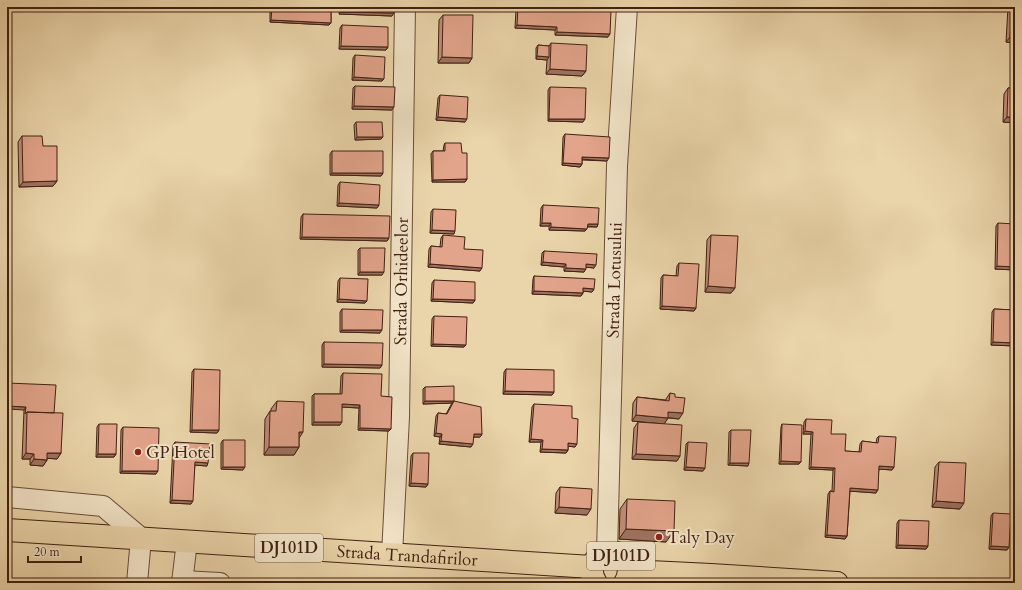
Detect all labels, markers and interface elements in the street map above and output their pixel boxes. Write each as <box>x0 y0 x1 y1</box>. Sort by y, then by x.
street label: Strada Orhideelor <box>389 216 413 345</box>
street label: Strada Lotusului <box>601 222 627 338</box>
place label: GP Hotel <box>146 441 216 464</box>
marker: GP Hotel <box>133 447 143 457</box>
place label: Taly Day <box>667 526 735 549</box>
marker: Taly Day <box>654 532 664 542</box>
road number: DJ101D <box>255 534 323 562</box>
scale bar <box>28 538 81 564</box>
street label: Strada Trandafirilor <box>336 539 479 571</box>
road number: DJ101D <box>587 542 655 570</box>
text: 20 m <box>34 544 61 560</box>

